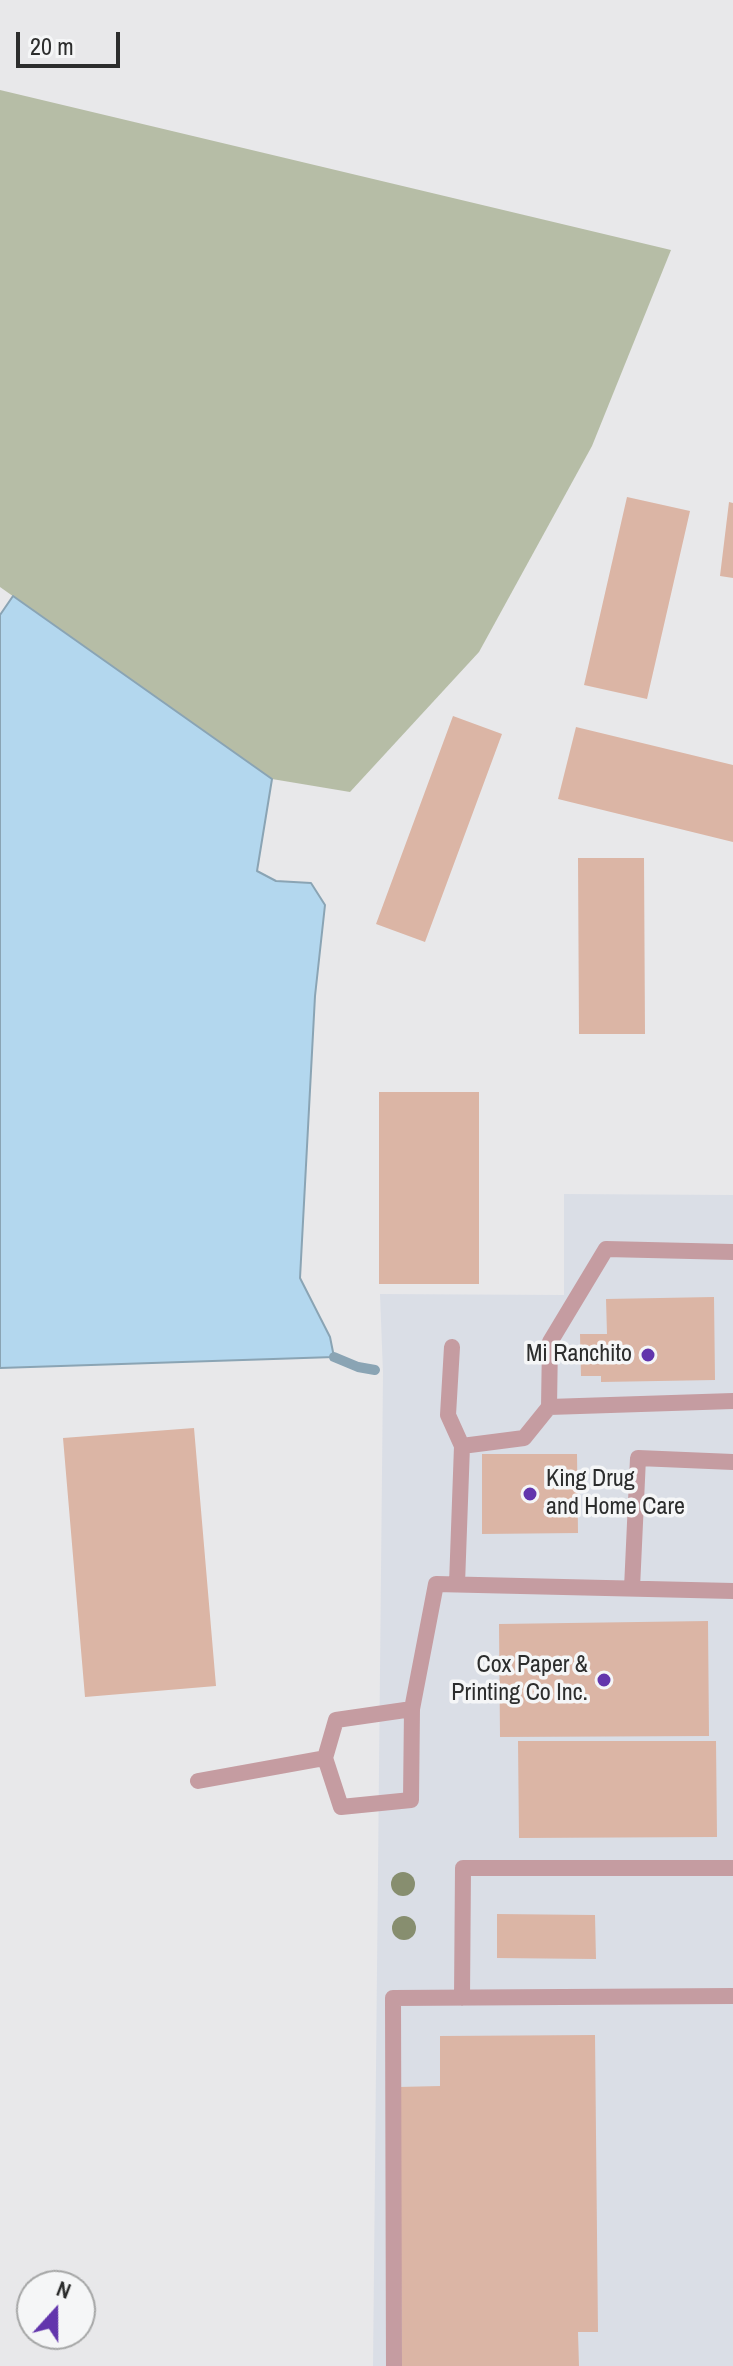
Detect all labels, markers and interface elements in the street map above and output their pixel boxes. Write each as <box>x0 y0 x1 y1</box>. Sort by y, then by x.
scale bar <box>20 16 124 66</box>
text: 20 m <box>30 30 74 62</box>
place label: Mi Ranchito <box>526 1341 632 1369</box>
marker: Mi Ranchito <box>639 1346 657 1364</box>
place label: King Drug and Home Care <box>546 1466 685 1522</box>
marker: King Drug and Home Care <box>521 1485 539 1503</box>
place label: Cox Paper & Printing Co Inc. <box>451 1652 588 1708</box>
marker: Cox Paper & Printing Co Inc. <box>595 1671 613 1689</box>
north arrow <box>16 2270 96 2350</box>
text: N <box>52 2273 75 2306</box>

